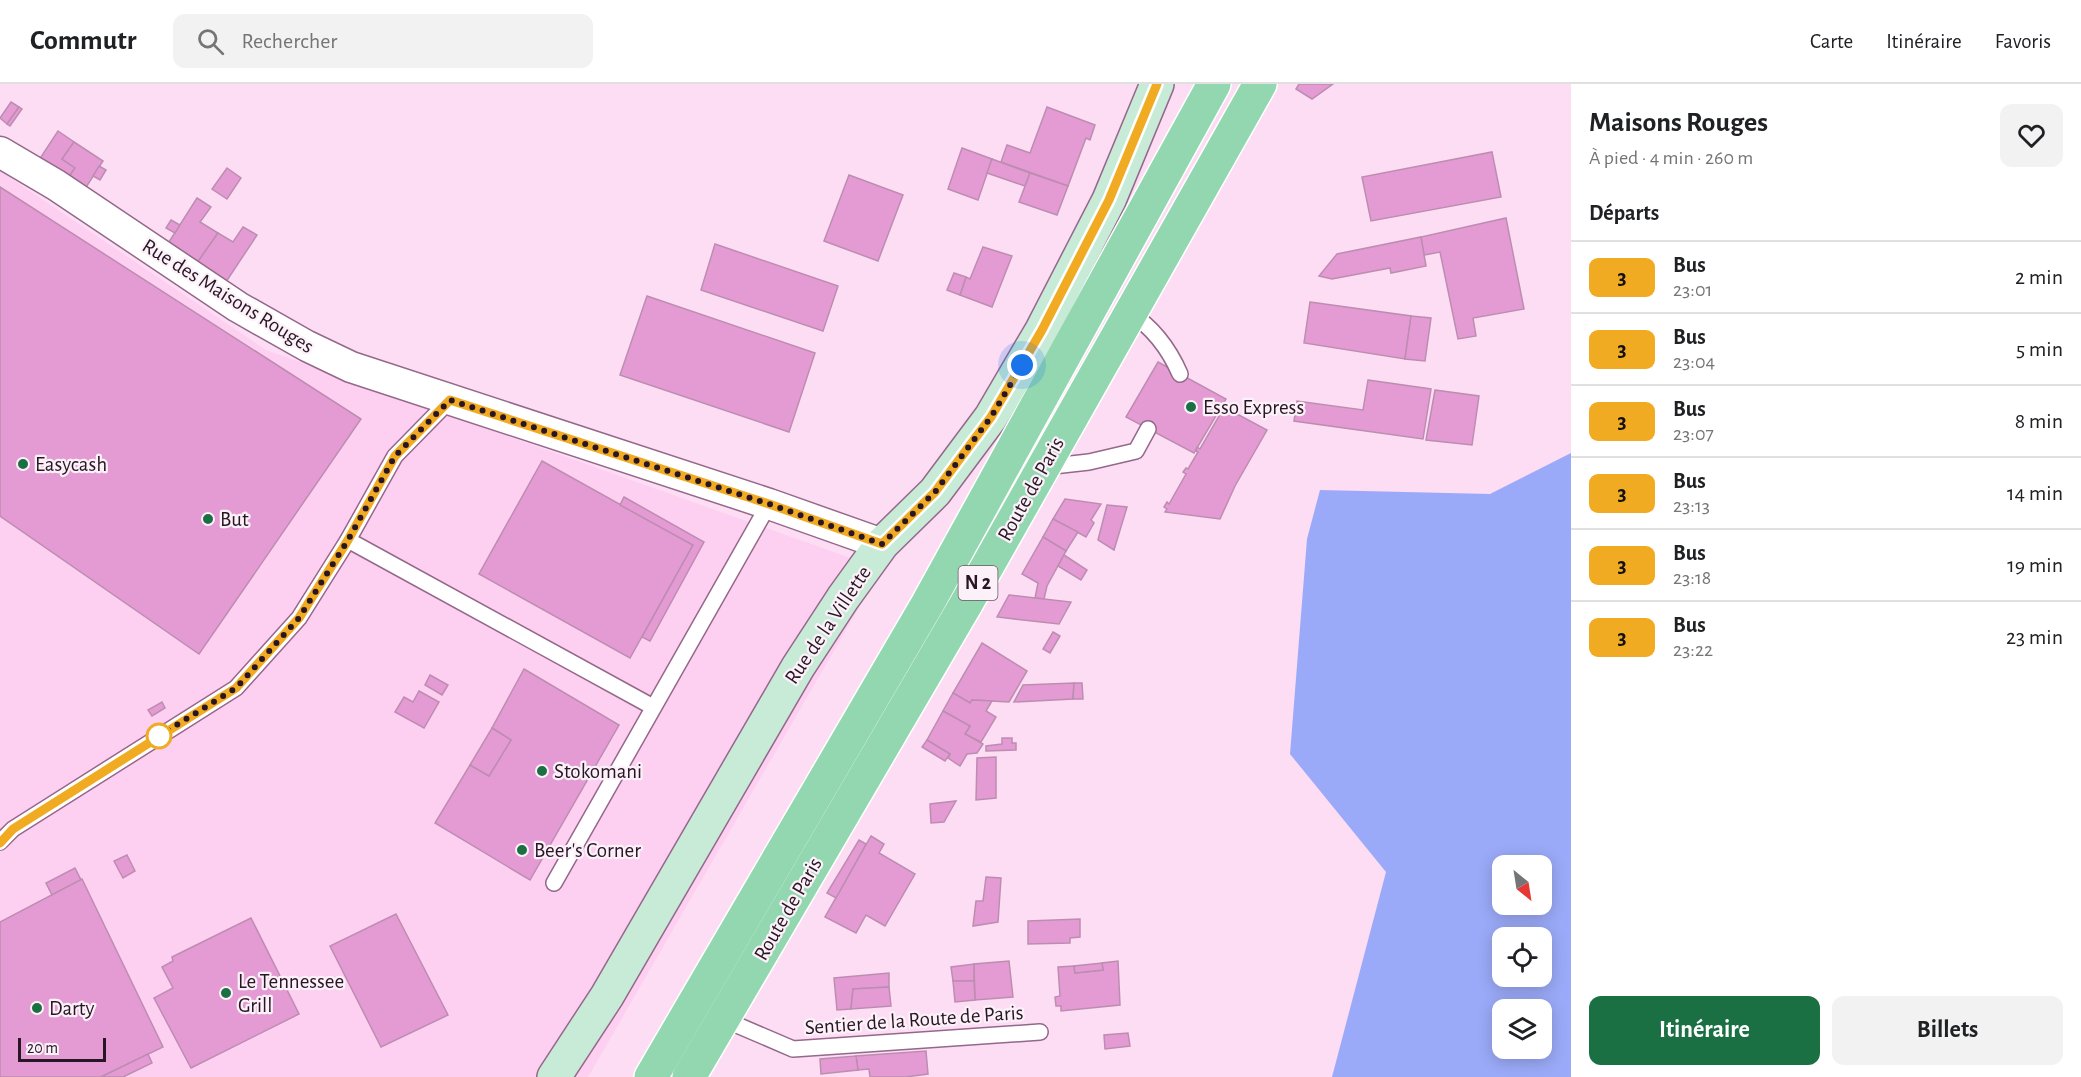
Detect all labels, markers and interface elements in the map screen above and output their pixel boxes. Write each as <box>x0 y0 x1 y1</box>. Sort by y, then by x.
search box <box>173 14 593 68</box>
icon: search <box>194 25 227 58</box>
text: Commutr <box>30 27 137 55</box>
text: Rechercher <box>242 30 337 52</box>
text: Carte <box>1810 31 1853 52</box>
text: Itinéraire <box>1886 31 1962 52</box>
text: Favoris <box>1995 31 2051 52</box>
button: heart <box>2000 104 2063 167</box>
text: Maisons Rouges <box>1589 109 1768 137</box>
text: À pied · 4 min · 260 m <box>1589 148 1753 168</box>
text: Départs <box>1589 202 1659 224</box>
street label: Rue des Maisons Rouges <box>139 235 317 357</box>
text: Bus <box>1673 254 1706 276</box>
text: 2 min <box>2015 266 2063 288</box>
text: 3 <box>1617 267 1627 288</box>
text: 23:01 <box>1673 280 1712 300</box>
text: Bus <box>1673 326 1706 348</box>
text: 5 min <box>2016 338 2063 360</box>
text: 3 <box>1617 339 1627 360</box>
your location <box>1007 350 1037 380</box>
text: 23:04 <box>1673 352 1715 372</box>
place label: Esso Express <box>1203 397 1304 418</box>
text: Bus <box>1673 398 1706 420</box>
marker: Esso Express <box>1184 400 1198 414</box>
text: 8 min <box>2015 410 2063 432</box>
text: 3 <box>1617 411 1627 432</box>
text: 23:07 <box>1673 424 1714 444</box>
street label: Route de Paris <box>994 434 1068 544</box>
place label: Easycash <box>35 454 107 475</box>
marker: Easycash <box>16 457 30 471</box>
text: Bus <box>1673 470 1706 492</box>
text: 14 min <box>2007 482 2063 504</box>
text: 3 <box>1617 483 1627 504</box>
text: 23:13 <box>1673 496 1710 516</box>
place label: But <box>220 509 249 530</box>
marker: But <box>201 512 215 526</box>
text: Bus <box>1673 542 1706 564</box>
text: 19 min <box>2007 554 2063 576</box>
text: 3 <box>1617 555 1627 576</box>
street label: Rue de la Villette <box>781 562 875 688</box>
road number: N 2 <box>958 566 998 600</box>
text: 23:18 <box>1673 568 1711 588</box>
text: Bus <box>1673 614 1706 636</box>
text: 23 min <box>2006 626 2063 648</box>
text: 3 <box>1617 627 1627 648</box>
text: 23:22 <box>1673 640 1713 660</box>
unlabelled marker <box>146 723 172 749</box>
place label: Stokomani <box>554 761 642 782</box>
marker: Stokomani <box>535 764 549 778</box>
place label: Beer's Corner <box>534 840 641 861</box>
marker: Beer's Corner <box>515 843 529 857</box>
street label: Route de Paris <box>750 854 826 964</box>
north arrow <box>1492 855 1552 915</box>
map controls <box>1492 855 1552 1059</box>
button: locate <box>1492 927 1552 987</box>
place label: Le Tennessee Grill <box>238 971 344 1016</box>
marker: Le Tennessee Grill <box>219 986 233 1000</box>
button: Itinéraire <box>1589 996 1820 1065</box>
button: Billets <box>1832 996 2063 1065</box>
place label: Darty <box>49 998 95 1019</box>
button: layers <box>1492 999 1552 1059</box>
marker: Darty <box>30 1001 44 1015</box>
street label: Sentier de la Route de Paris <box>804 1002 1024 1038</box>
scale bar <box>18 1035 106 1062</box>
text: 20 m <box>27 1040 58 1056</box>

